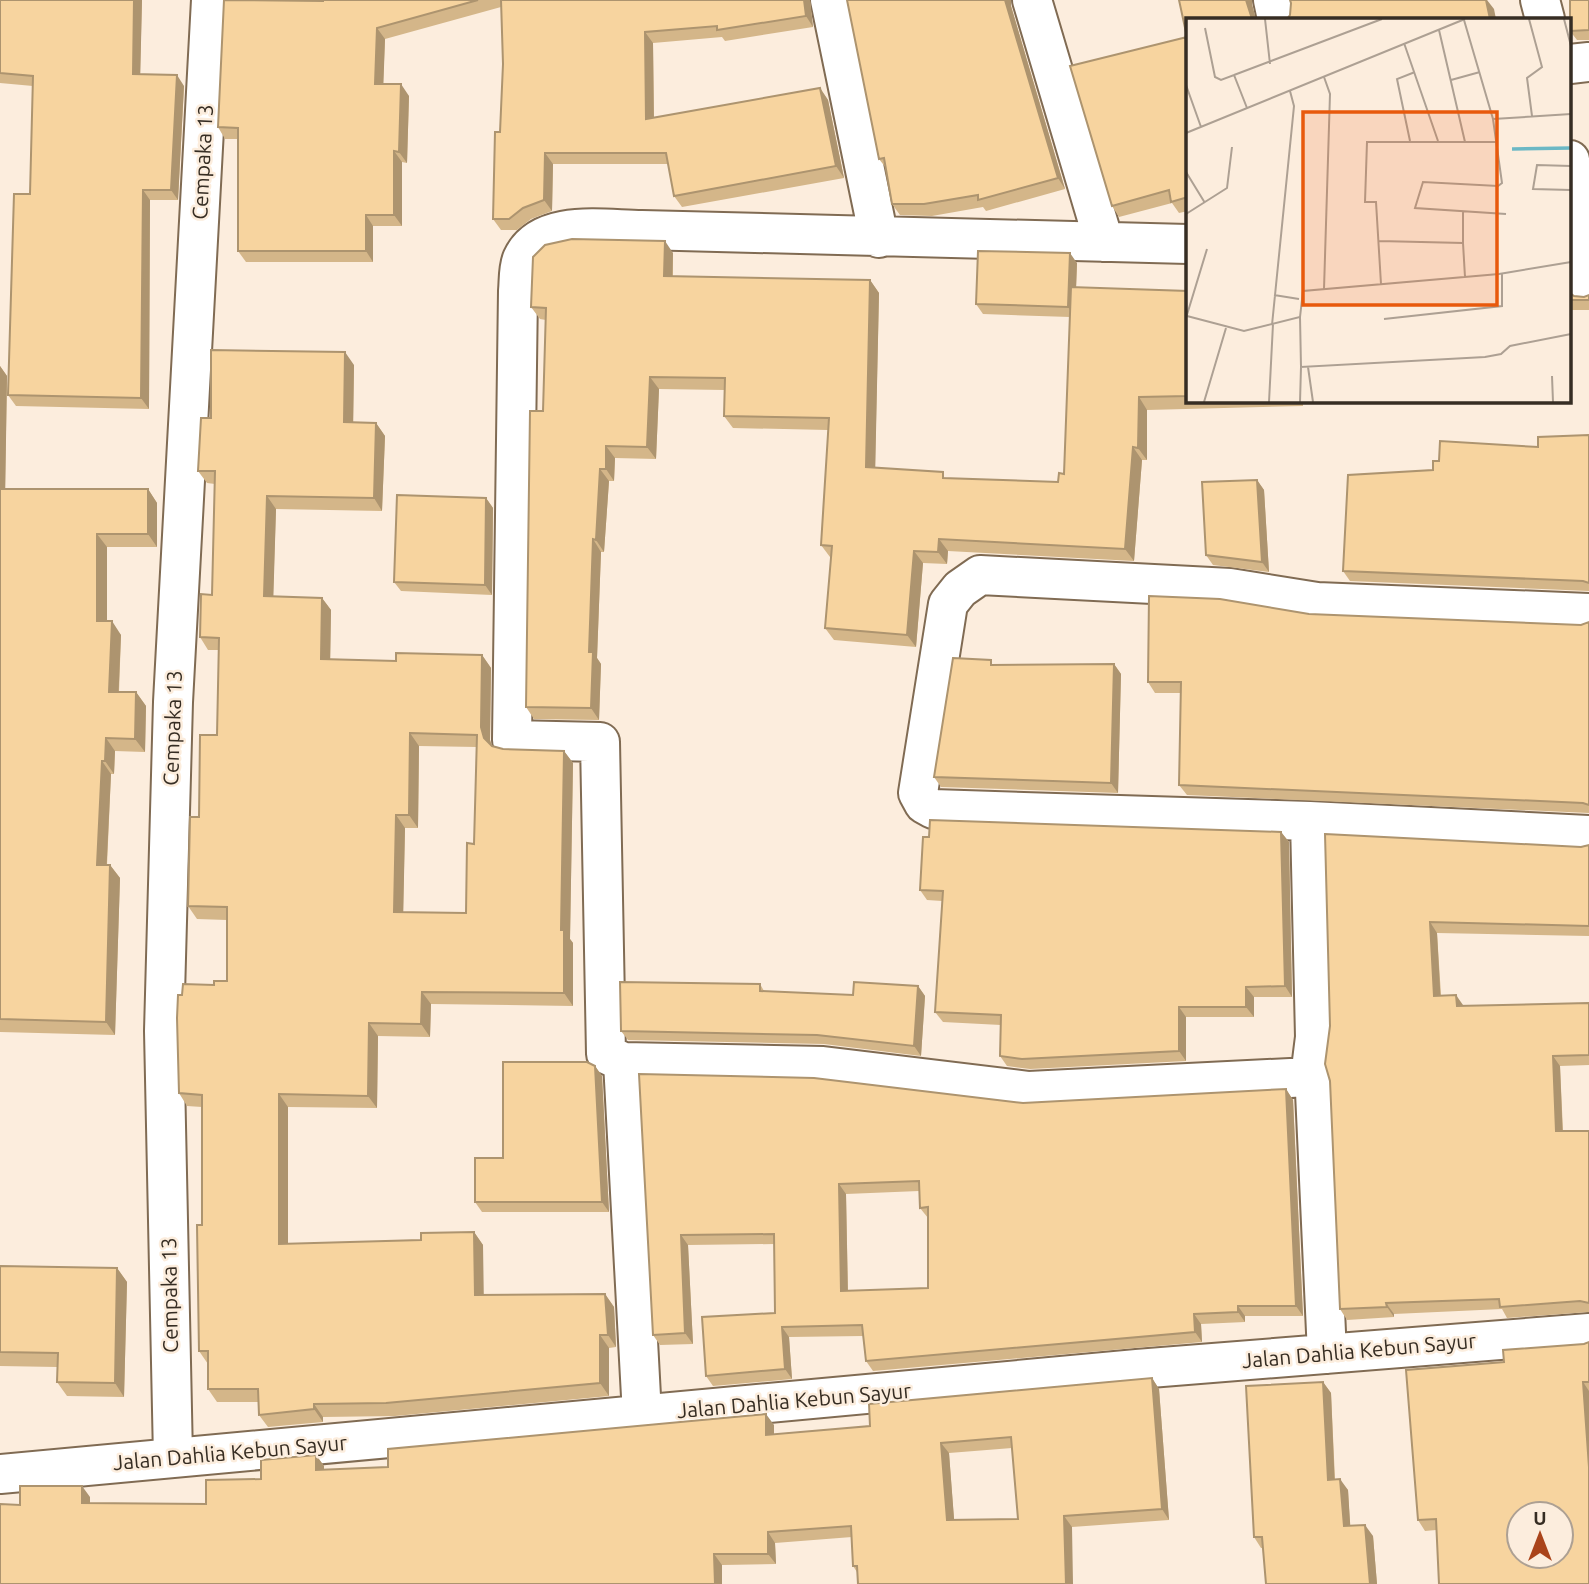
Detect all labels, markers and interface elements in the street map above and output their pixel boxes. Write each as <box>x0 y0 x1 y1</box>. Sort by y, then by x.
inset map <box>1186 18 1572 402</box>
street label: Cempaka 13 <box>187 104 217 220</box>
street label: Cempaka 13 <box>158 670 186 786</box>
street label: Cempaka 13 <box>156 1237 182 1353</box>
street label: Jalan Dahlia Kebun Sayur <box>1241 1328 1477 1372</box>
street label: Jalan Dahlia Kebun Sayur <box>676 1378 912 1422</box>
street label: Jalan Dahlia Kebun Sayur <box>112 1430 348 1474</box>
north arrow <box>1505 1500 1575 1570</box>
text: U <box>1533 1507 1547 1529</box>

